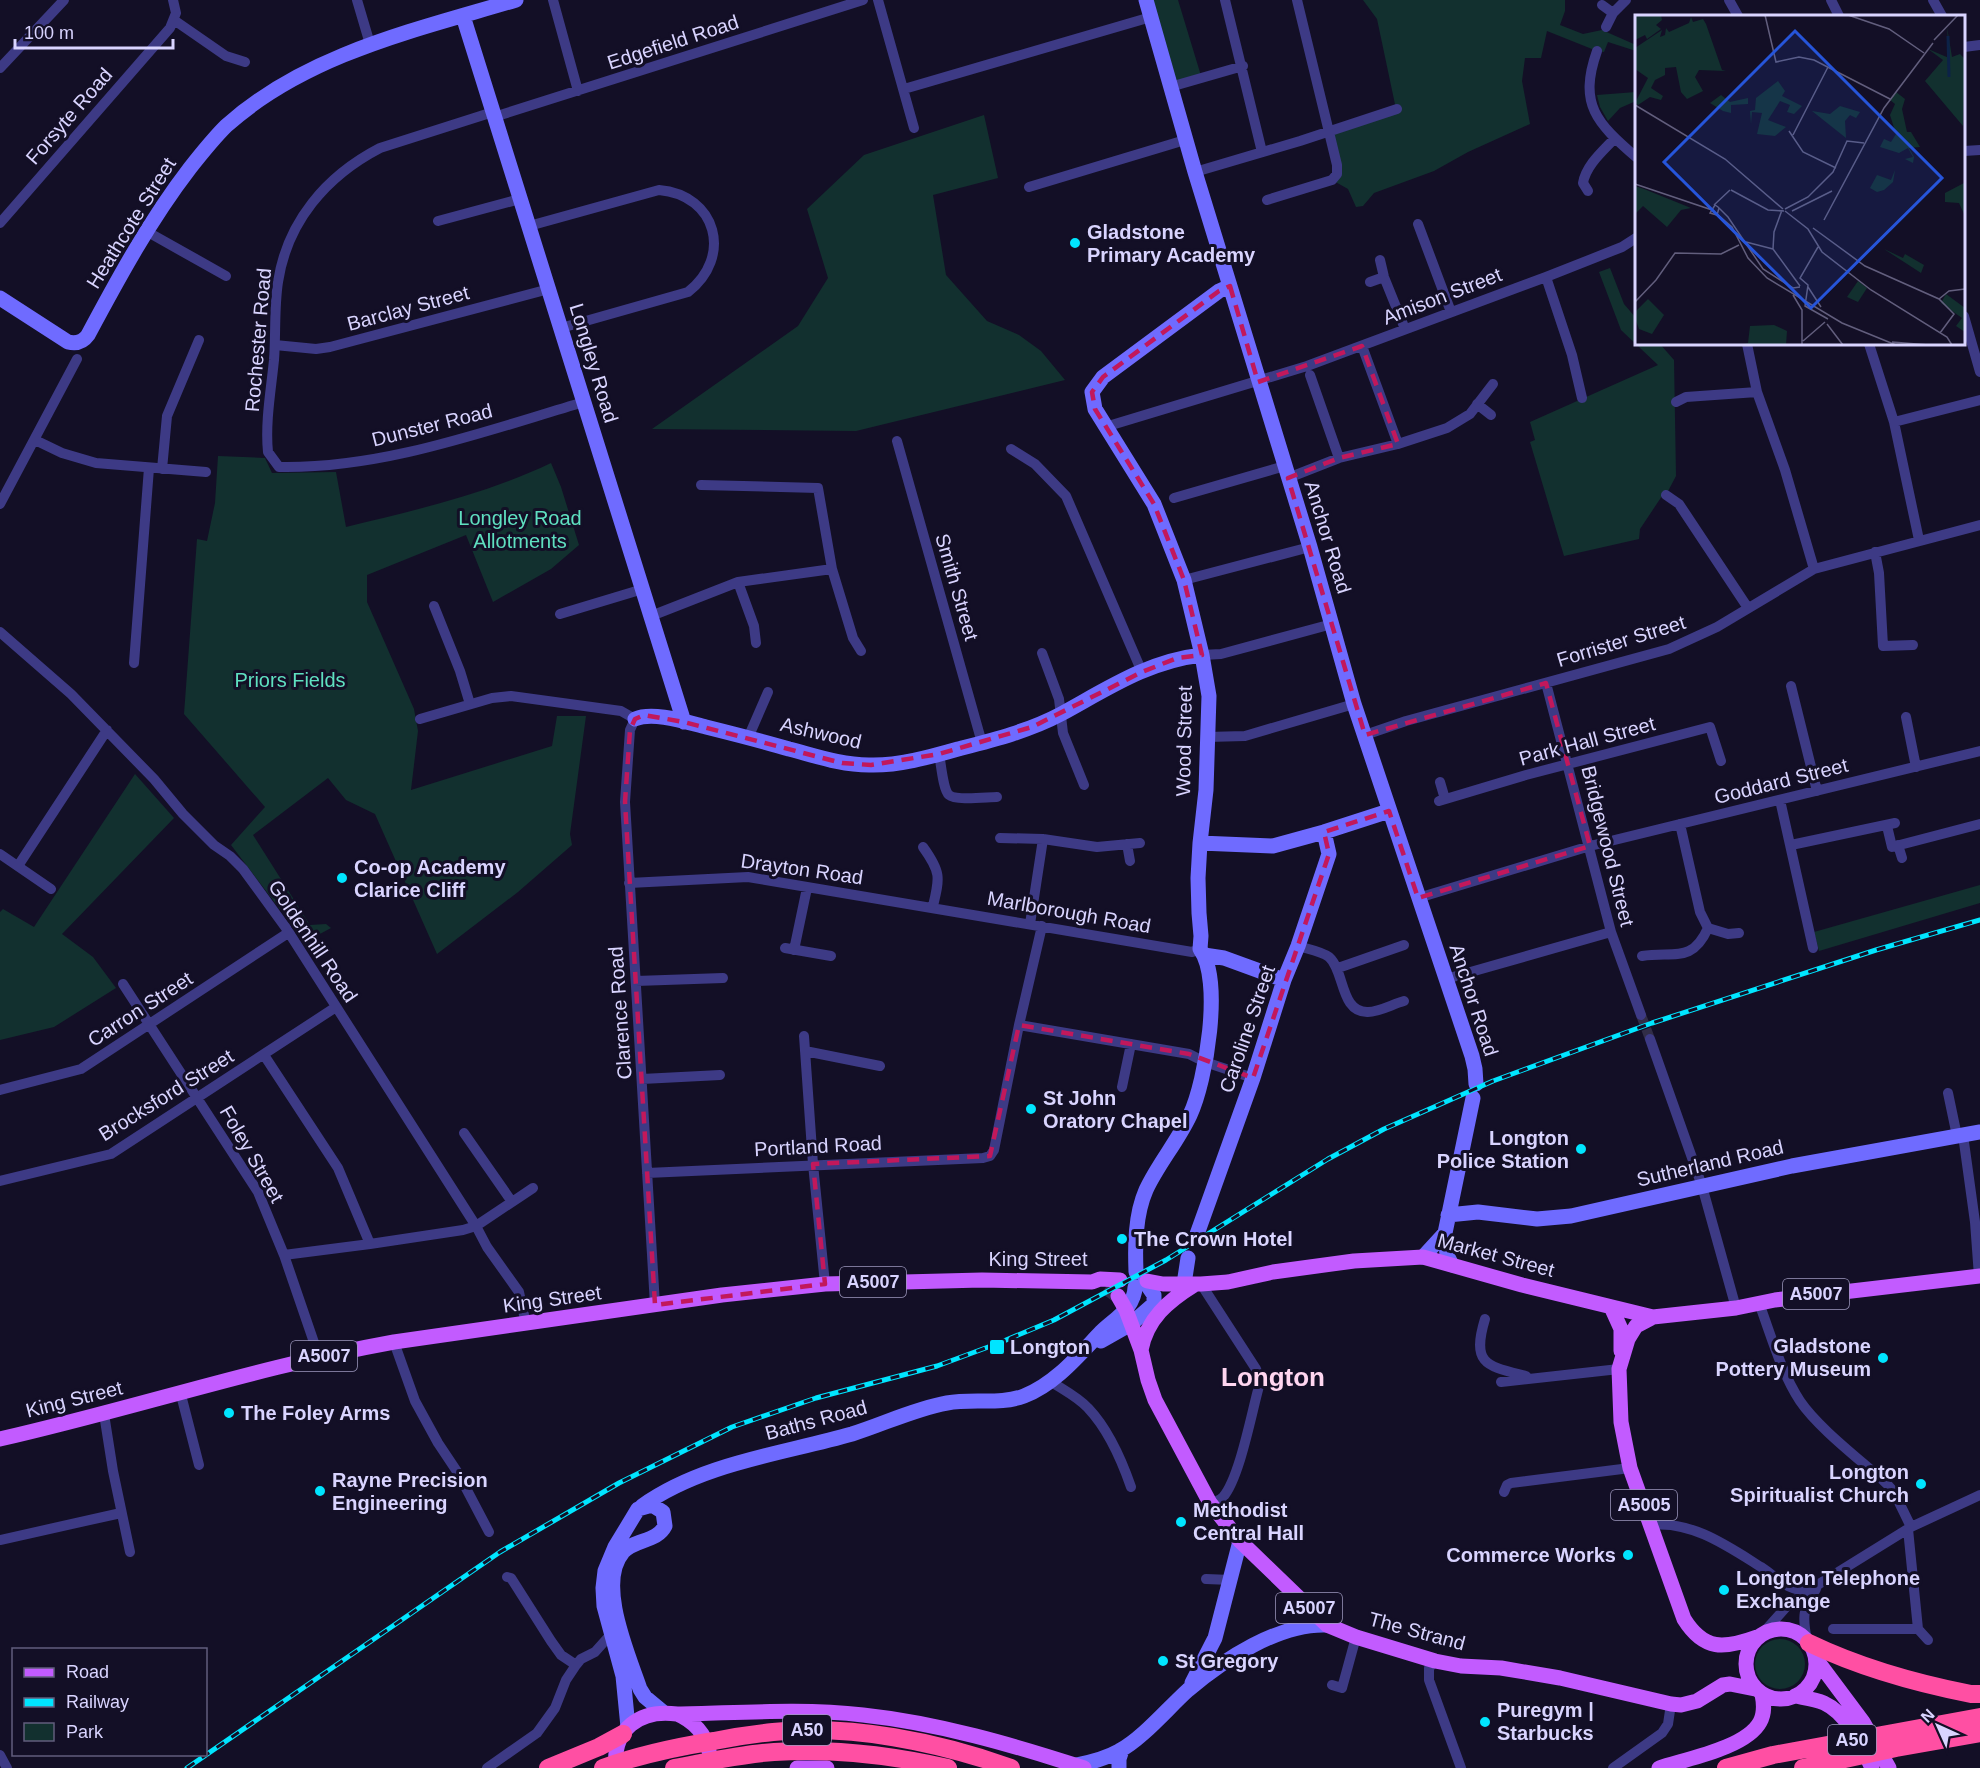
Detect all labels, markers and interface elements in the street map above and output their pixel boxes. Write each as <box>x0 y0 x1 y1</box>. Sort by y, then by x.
street label: Edgefield Road <box>605 10 741 74</box>
scale bar <box>15 12 172 50</box>
inset map <box>1635 15 1965 345</box>
text: 100 m <box>24 23 74 43</box>
street label: Forsyte Road <box>21 63 117 169</box>
street label: Heathcote Street <box>82 153 180 292</box>
place label: Gladstone Primary Academy <box>1087 221 1256 266</box>
marker: Gladstone Primary Academy <box>1068 236 1082 250</box>
street label: Amison Street <box>1379 263 1505 329</box>
street label: Rochester Road <box>241 267 275 413</box>
street label: Barclay Street <box>344 281 472 335</box>
street label: Longley Road <box>565 301 623 425</box>
street label: Dunster Road <box>369 399 495 451</box>
street label: Anchor Road <box>1300 478 1356 596</box>
park label: Longley Road Allotments <box>458 507 582 552</box>
street label: Smith Street <box>931 531 983 643</box>
street label: Forrister Street <box>1554 611 1688 671</box>
park label: Priors Fields <box>234 669 346 691</box>
street label: Wood Street <box>1172 685 1196 797</box>
street label: Park Hall Street <box>1517 712 1658 770</box>
street label: Ashwood <box>778 713 864 753</box>
street label: Goddard Street <box>1712 754 1850 808</box>
street label: Bridgewood Street <box>1577 764 1639 929</box>
street label: Drayton Road <box>739 850 865 888</box>
place label: Co-op Academy Clarice Cliff <box>354 856 506 901</box>
marker: Co-op Academy Clarice Cliff <box>335 871 349 885</box>
street label: Goldenhill Road <box>264 876 362 1006</box>
street label: Marlborough Road <box>986 887 1152 937</box>
street label: Anchor Road <box>1445 941 1503 1059</box>
street label: Clarence Road <box>604 946 636 1080</box>
street label: Caroline Street <box>1215 962 1279 1096</box>
street label: Carron Street <box>84 967 197 1051</box>
street label: Brocksford Street <box>95 1045 238 1145</box>
place label: St John Oratory Chapel <box>1043 1087 1187 1132</box>
street label: Foley Street <box>216 1102 289 1207</box>
marker: St John Oratory Chapel <box>1024 1102 1038 1116</box>
place label: Longton Police Station <box>1437 1127 1569 1172</box>
street label: Portland Road <box>754 1132 882 1160</box>
street label: Sutherland Road <box>1634 1135 1786 1191</box>
marker: Longton Police Station <box>1574 1142 1588 1156</box>
place label: The Crown Hotel <box>1134 1228 1293 1250</box>
street label: Market Street <box>1435 1229 1557 1281</box>
marker: The Crown Hotel <box>1115 1232 1129 1246</box>
street label: King Street <box>989 1248 1088 1270</box>
road number: A5007 <box>840 1267 906 1297</box>
road number: A5007 <box>1783 1279 1849 1309</box>
street label: King Street <box>501 1281 603 1317</box>
place label: Gladstone Pottery Museum <box>1715 1335 1871 1380</box>
place label: Longton <box>1010 1336 1090 1358</box>
marker: Longton <box>988 1338 1006 1356</box>
road number: A5007 <box>291 1341 357 1371</box>
marker: Gladstone Pottery Museum <box>1876 1351 1890 1365</box>
district label: Longton <box>1221 1362 1325 1392</box>
street label: King Street <box>23 1376 125 1422</box>
street label: Baths Road <box>763 1396 869 1444</box>
place label: The Foley Arms <box>241 1402 390 1424</box>
marker: The Foley Arms <box>222 1406 236 1420</box>
place label: Longton Spiritualist Church <box>1730 1461 1909 1506</box>
place label: Rayne Precision Engineering <box>332 1469 488 1514</box>
marker: Longton Spiritualist Church <box>1914 1477 1928 1491</box>
marker: Rayne Precision Engineering <box>313 1484 327 1498</box>
road number: A5005 <box>1611 1490 1677 1520</box>
place label: Methodist Central Hall <box>1193 1499 1304 1544</box>
marker: Methodist Central Hall <box>1174 1515 1188 1529</box>
place label: Commerce Works <box>1446 1544 1616 1566</box>
marker: Commerce Works <box>1621 1548 1635 1562</box>
place label: Longton Telephone Exchange <box>1736 1567 1920 1612</box>
marker: Longton Telephone Exchange <box>1717 1583 1731 1597</box>
road number: A5007 <box>1276 1593 1342 1623</box>
street label: The Strand <box>1366 1608 1468 1654</box>
legend <box>12 1648 207 1756</box>
place label: St Gregory <box>1175 1650 1279 1672</box>
marker: St Gregory <box>1156 1654 1170 1668</box>
text: Road <box>66 1662 109 1682</box>
text: Railway <box>66 1692 129 1712</box>
north arrow <box>1908 1696 1968 1756</box>
place label: Puregym | Starbucks <box>1497 1699 1594 1744</box>
text: N <box>1918 1706 1938 1726</box>
road number: A50 <box>783 1715 831 1745</box>
marker: Puregym | Starbucks <box>1478 1715 1492 1729</box>
text: Park <box>66 1722 104 1742</box>
road number: A50 <box>1828 1725 1876 1755</box>

